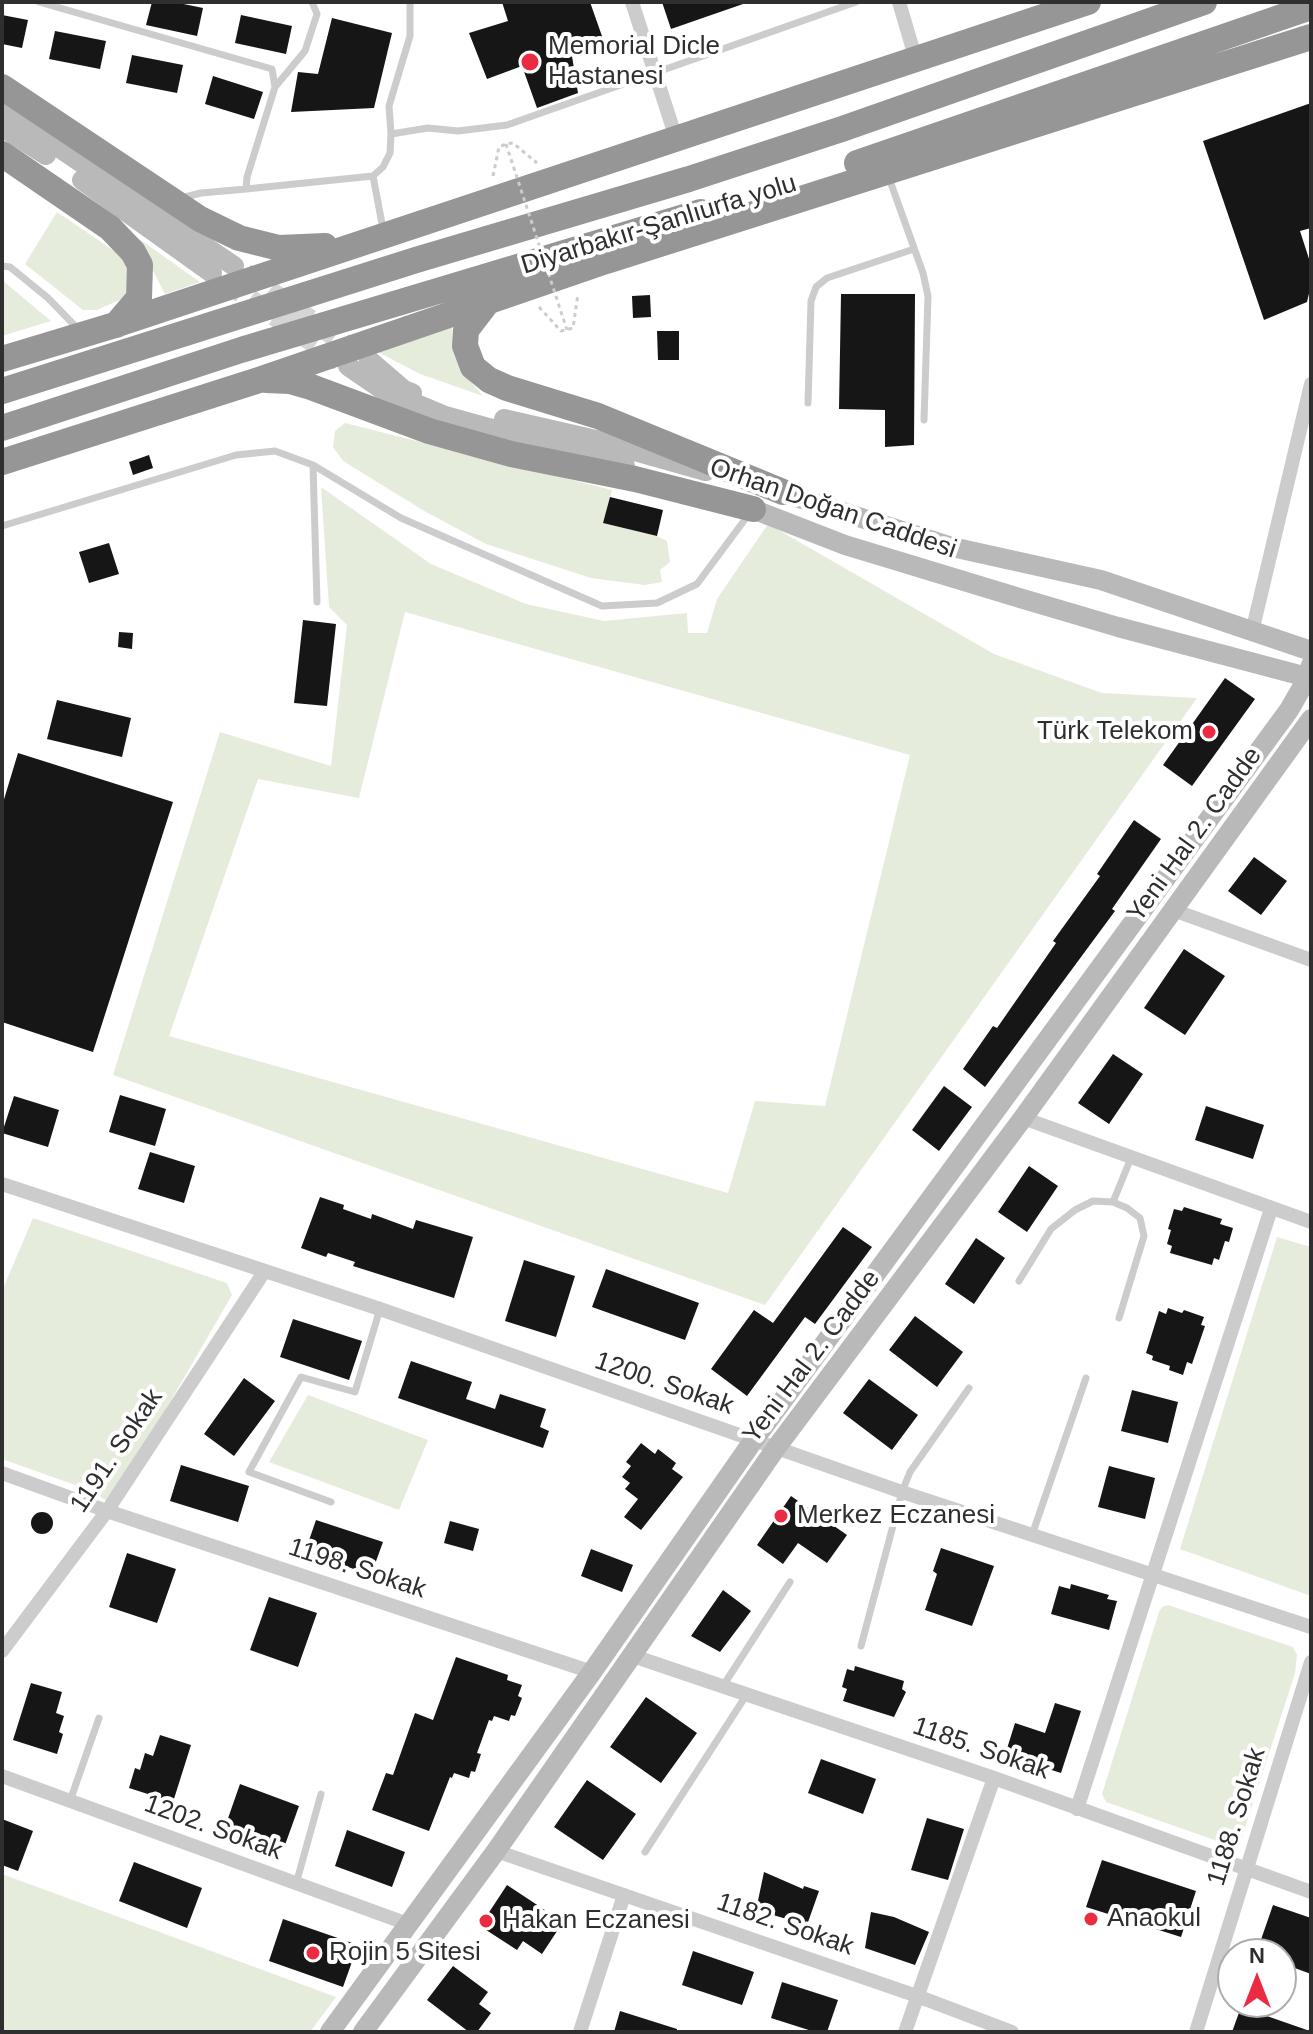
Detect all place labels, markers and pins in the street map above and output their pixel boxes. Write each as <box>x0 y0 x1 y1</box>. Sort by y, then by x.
place label: Memorial Dicle Hastanesi <box>548 31 720 92</box>
marker: Memorial Dicle Hastanesi <box>519 51 541 73</box>
place label: Türk Telekom <box>1037 716 1193 748</box>
marker: Türk Telekom <box>1200 723 1218 741</box>
place label: Merkez Eczanesi <box>797 1500 995 1532</box>
marker: Merkez Eczanesi <box>772 1507 790 1525</box>
place label: Anaokul <box>1107 1903 1201 1935</box>
place label: Hakan Eczanesi <box>502 1905 690 1937</box>
marker: Anaokul <box>1082 1910 1100 1928</box>
marker: Hakan Eczanesi <box>477 1912 495 1930</box>
place label: Rojin 5 Sitesi <box>329 1937 481 1969</box>
marker: Rojin 5 Sitesi <box>304 1944 322 1962</box>

